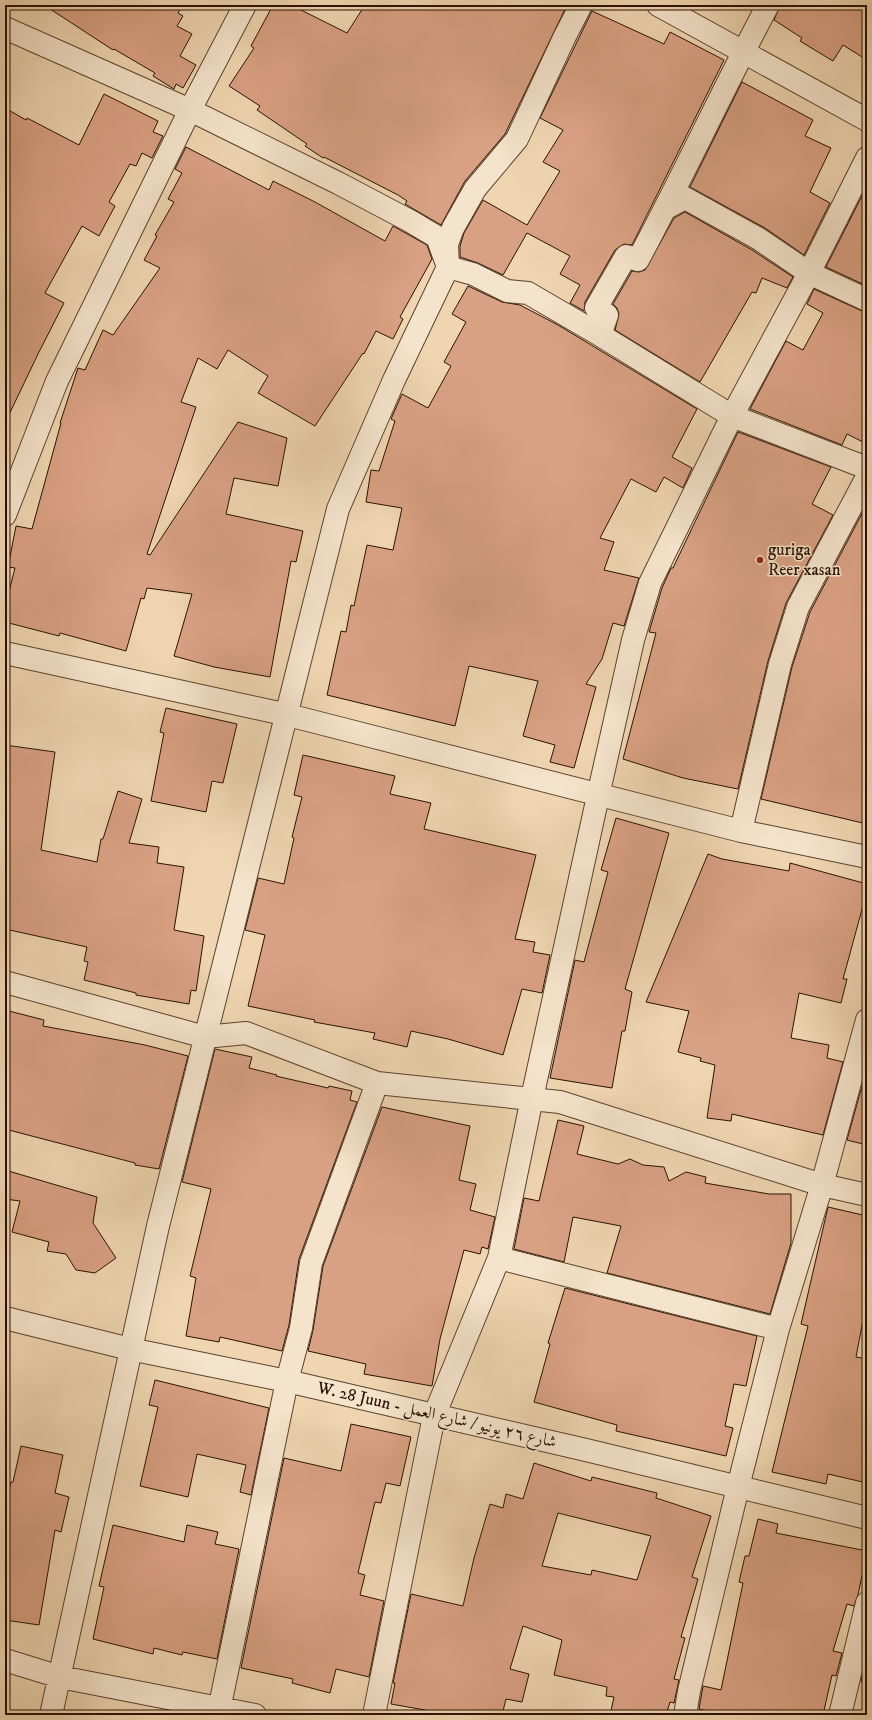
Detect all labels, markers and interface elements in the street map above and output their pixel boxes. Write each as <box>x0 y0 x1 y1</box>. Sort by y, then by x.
place label: guriga Reer xasan <box>768 539 841 581</box>
marker: guriga Reer xasan <box>755 555 765 565</box>
street label: W. 28 Juun - شارع ٢٦ يونيو / شارع العمل <box>314 1377 559 1455</box>

